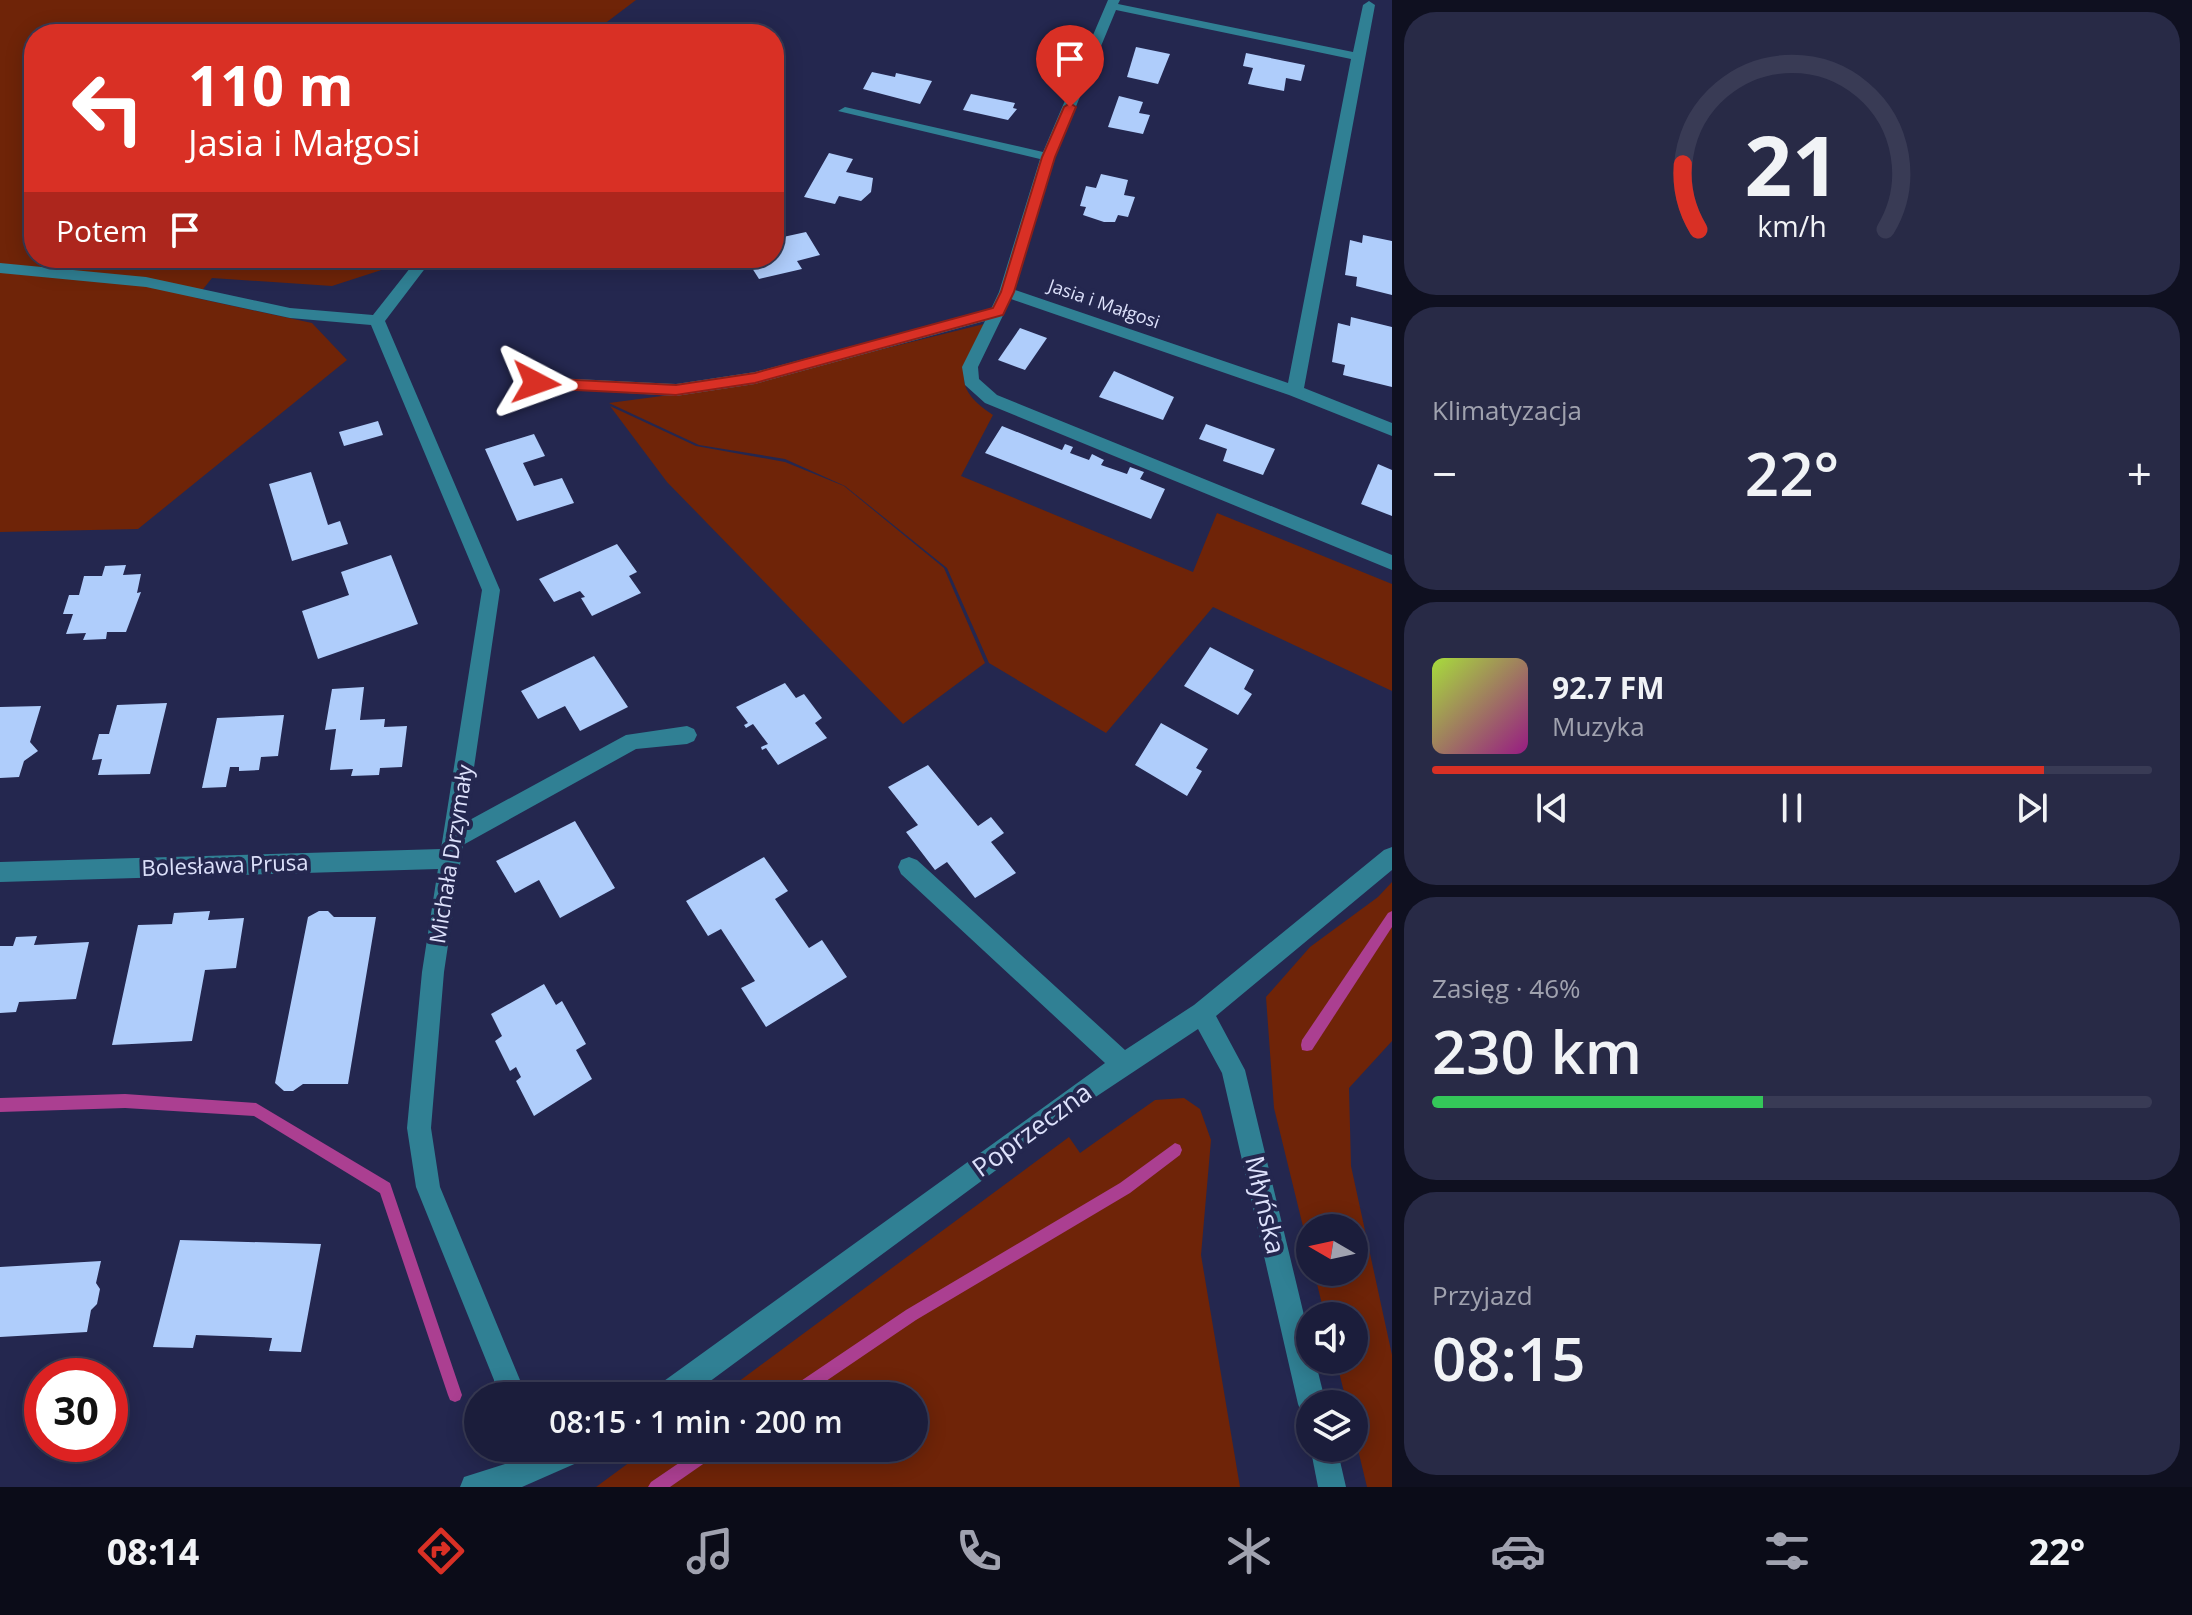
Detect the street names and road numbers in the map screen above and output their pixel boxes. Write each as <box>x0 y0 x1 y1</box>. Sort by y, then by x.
street label: Jasia i Małgosi <box>1044 272 1163 333</box>
street label: Michała Drzymały <box>421 761 479 945</box>
street label: Bolesława Prusa <box>141 846 309 882</box>
street label: Poprzeczna <box>964 1074 1098 1185</box>
street label: Młyńska <box>1237 1152 1295 1257</box>

